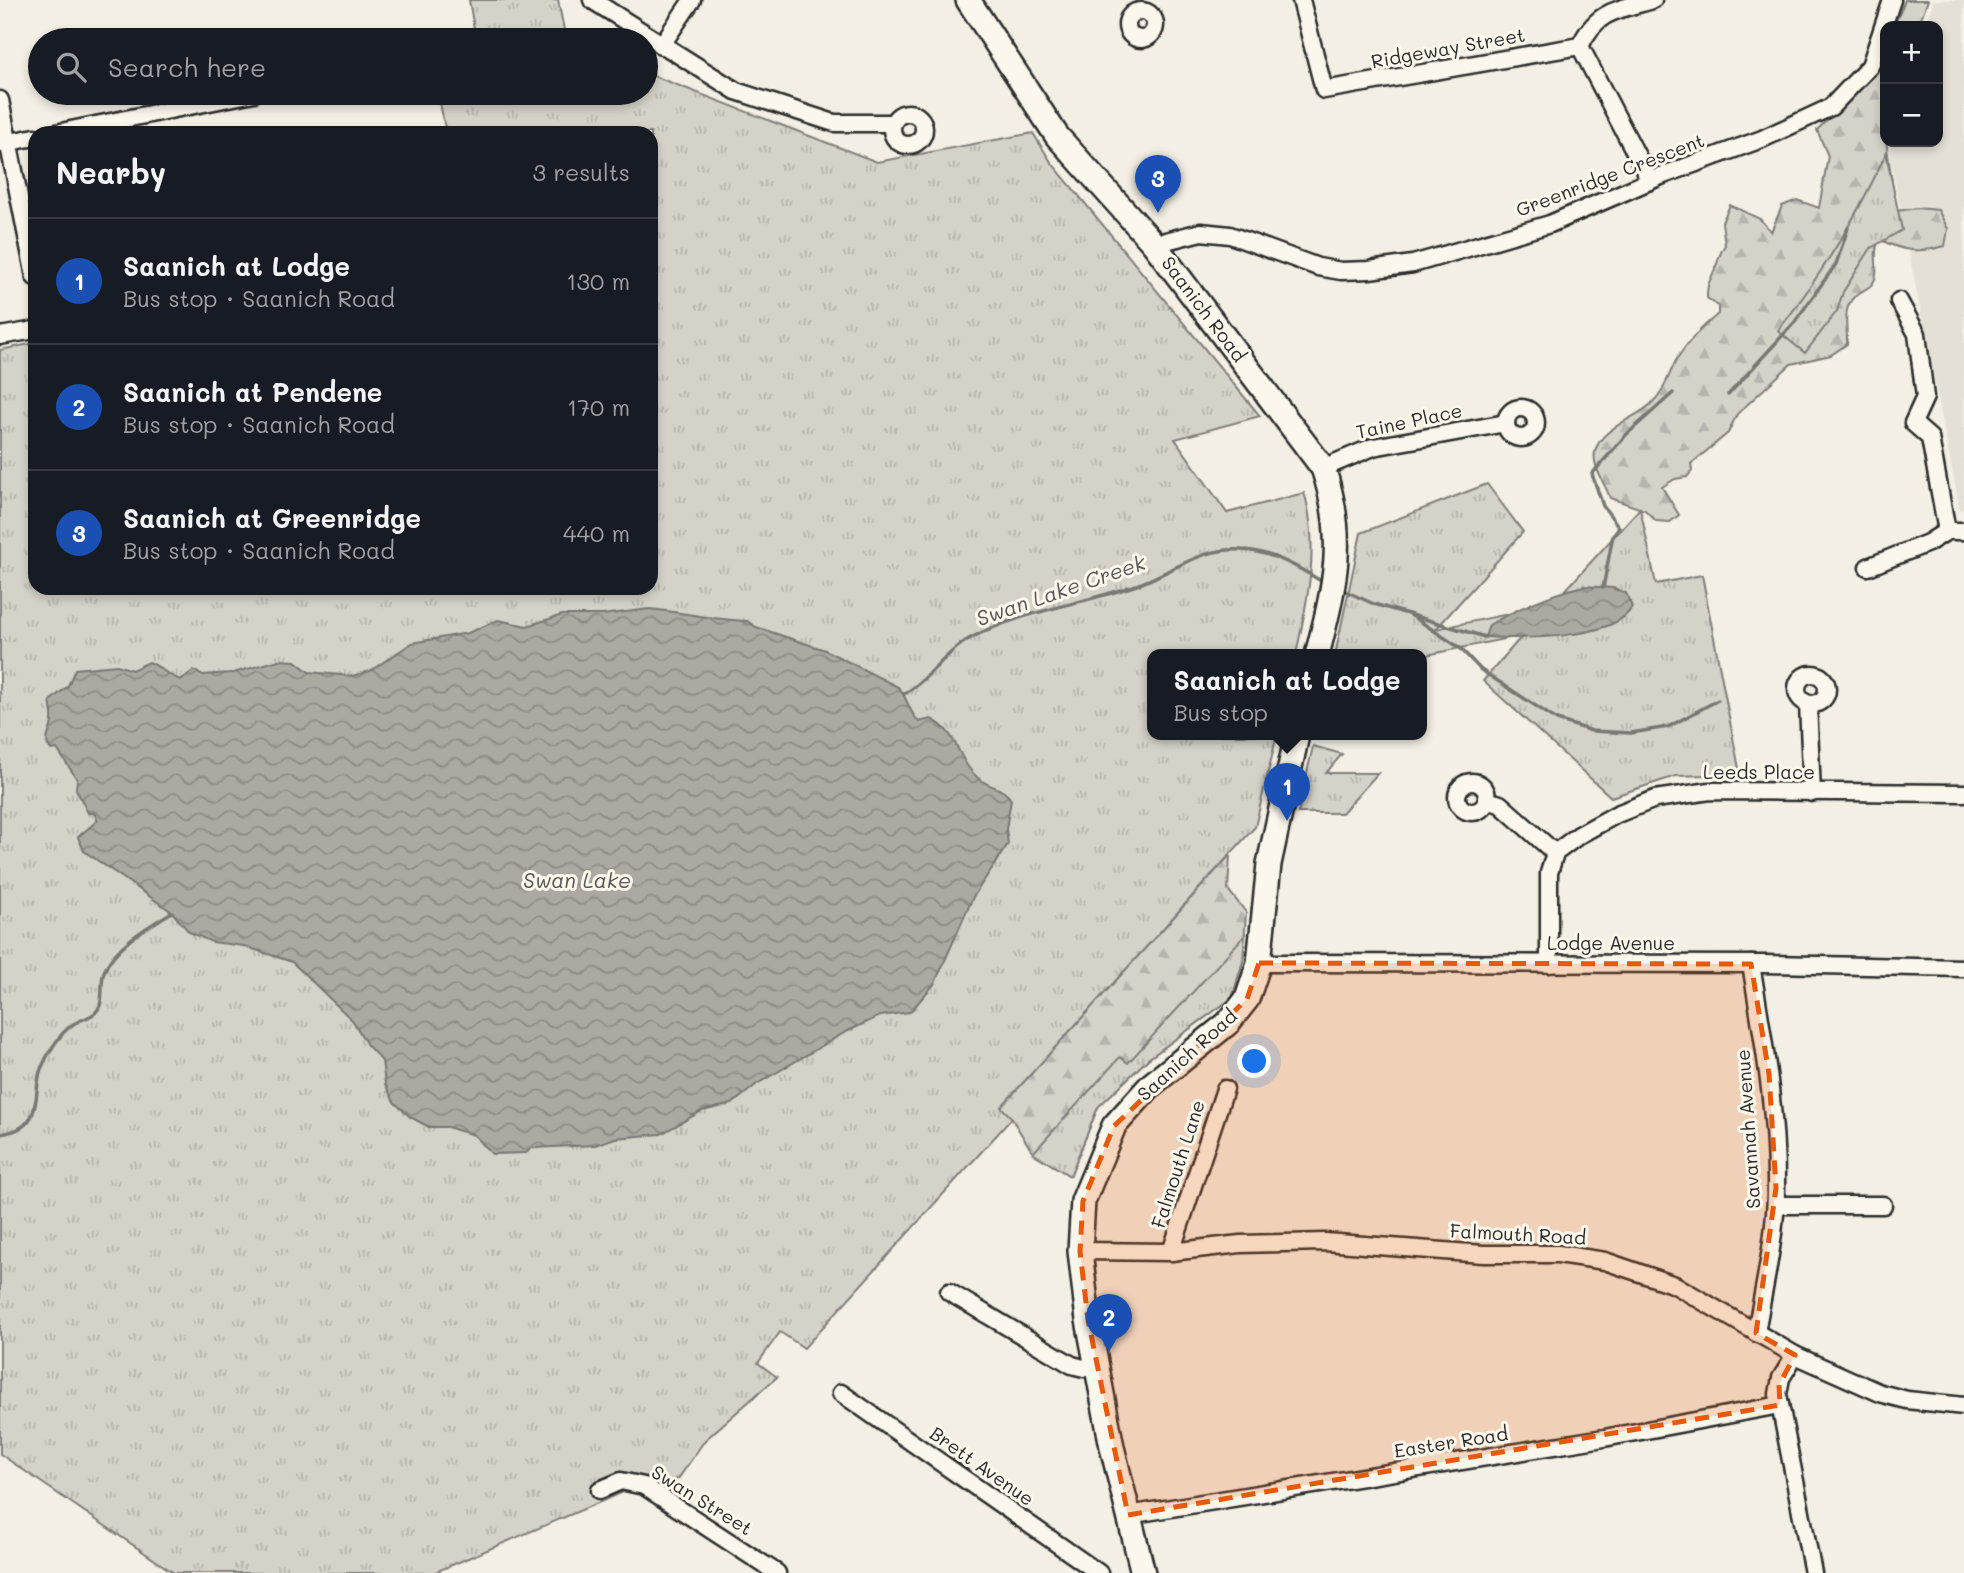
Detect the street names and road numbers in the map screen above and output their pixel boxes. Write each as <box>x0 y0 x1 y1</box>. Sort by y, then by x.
street label: Ridgeway Street <box>1369 22 1527 73</box>
street label: Greenridge Crescent <box>1512 127 1708 222</box>
street label: Saanich Road <box>1156 251 1252 367</box>
street label: Taine Place <box>1354 397 1464 444</box>
street label: Leeds Place <box>1703 759 1815 784</box>
street label: Lodge Avenue <box>1547 930 1675 955</box>
street label: Saanich Road <box>1131 1003 1242 1106</box>
street label: Savannah Avenue <box>1729 1048 1766 1210</box>
street label: Falmouth Lane <box>1145 1097 1210 1231</box>
street label: Falmouth Road <box>1449 1217 1587 1250</box>
street label: Brett Avenue <box>925 1420 1039 1511</box>
street label: Easter Road <box>1392 1420 1510 1463</box>
street label: Swan Street <box>647 1459 757 1540</box>

